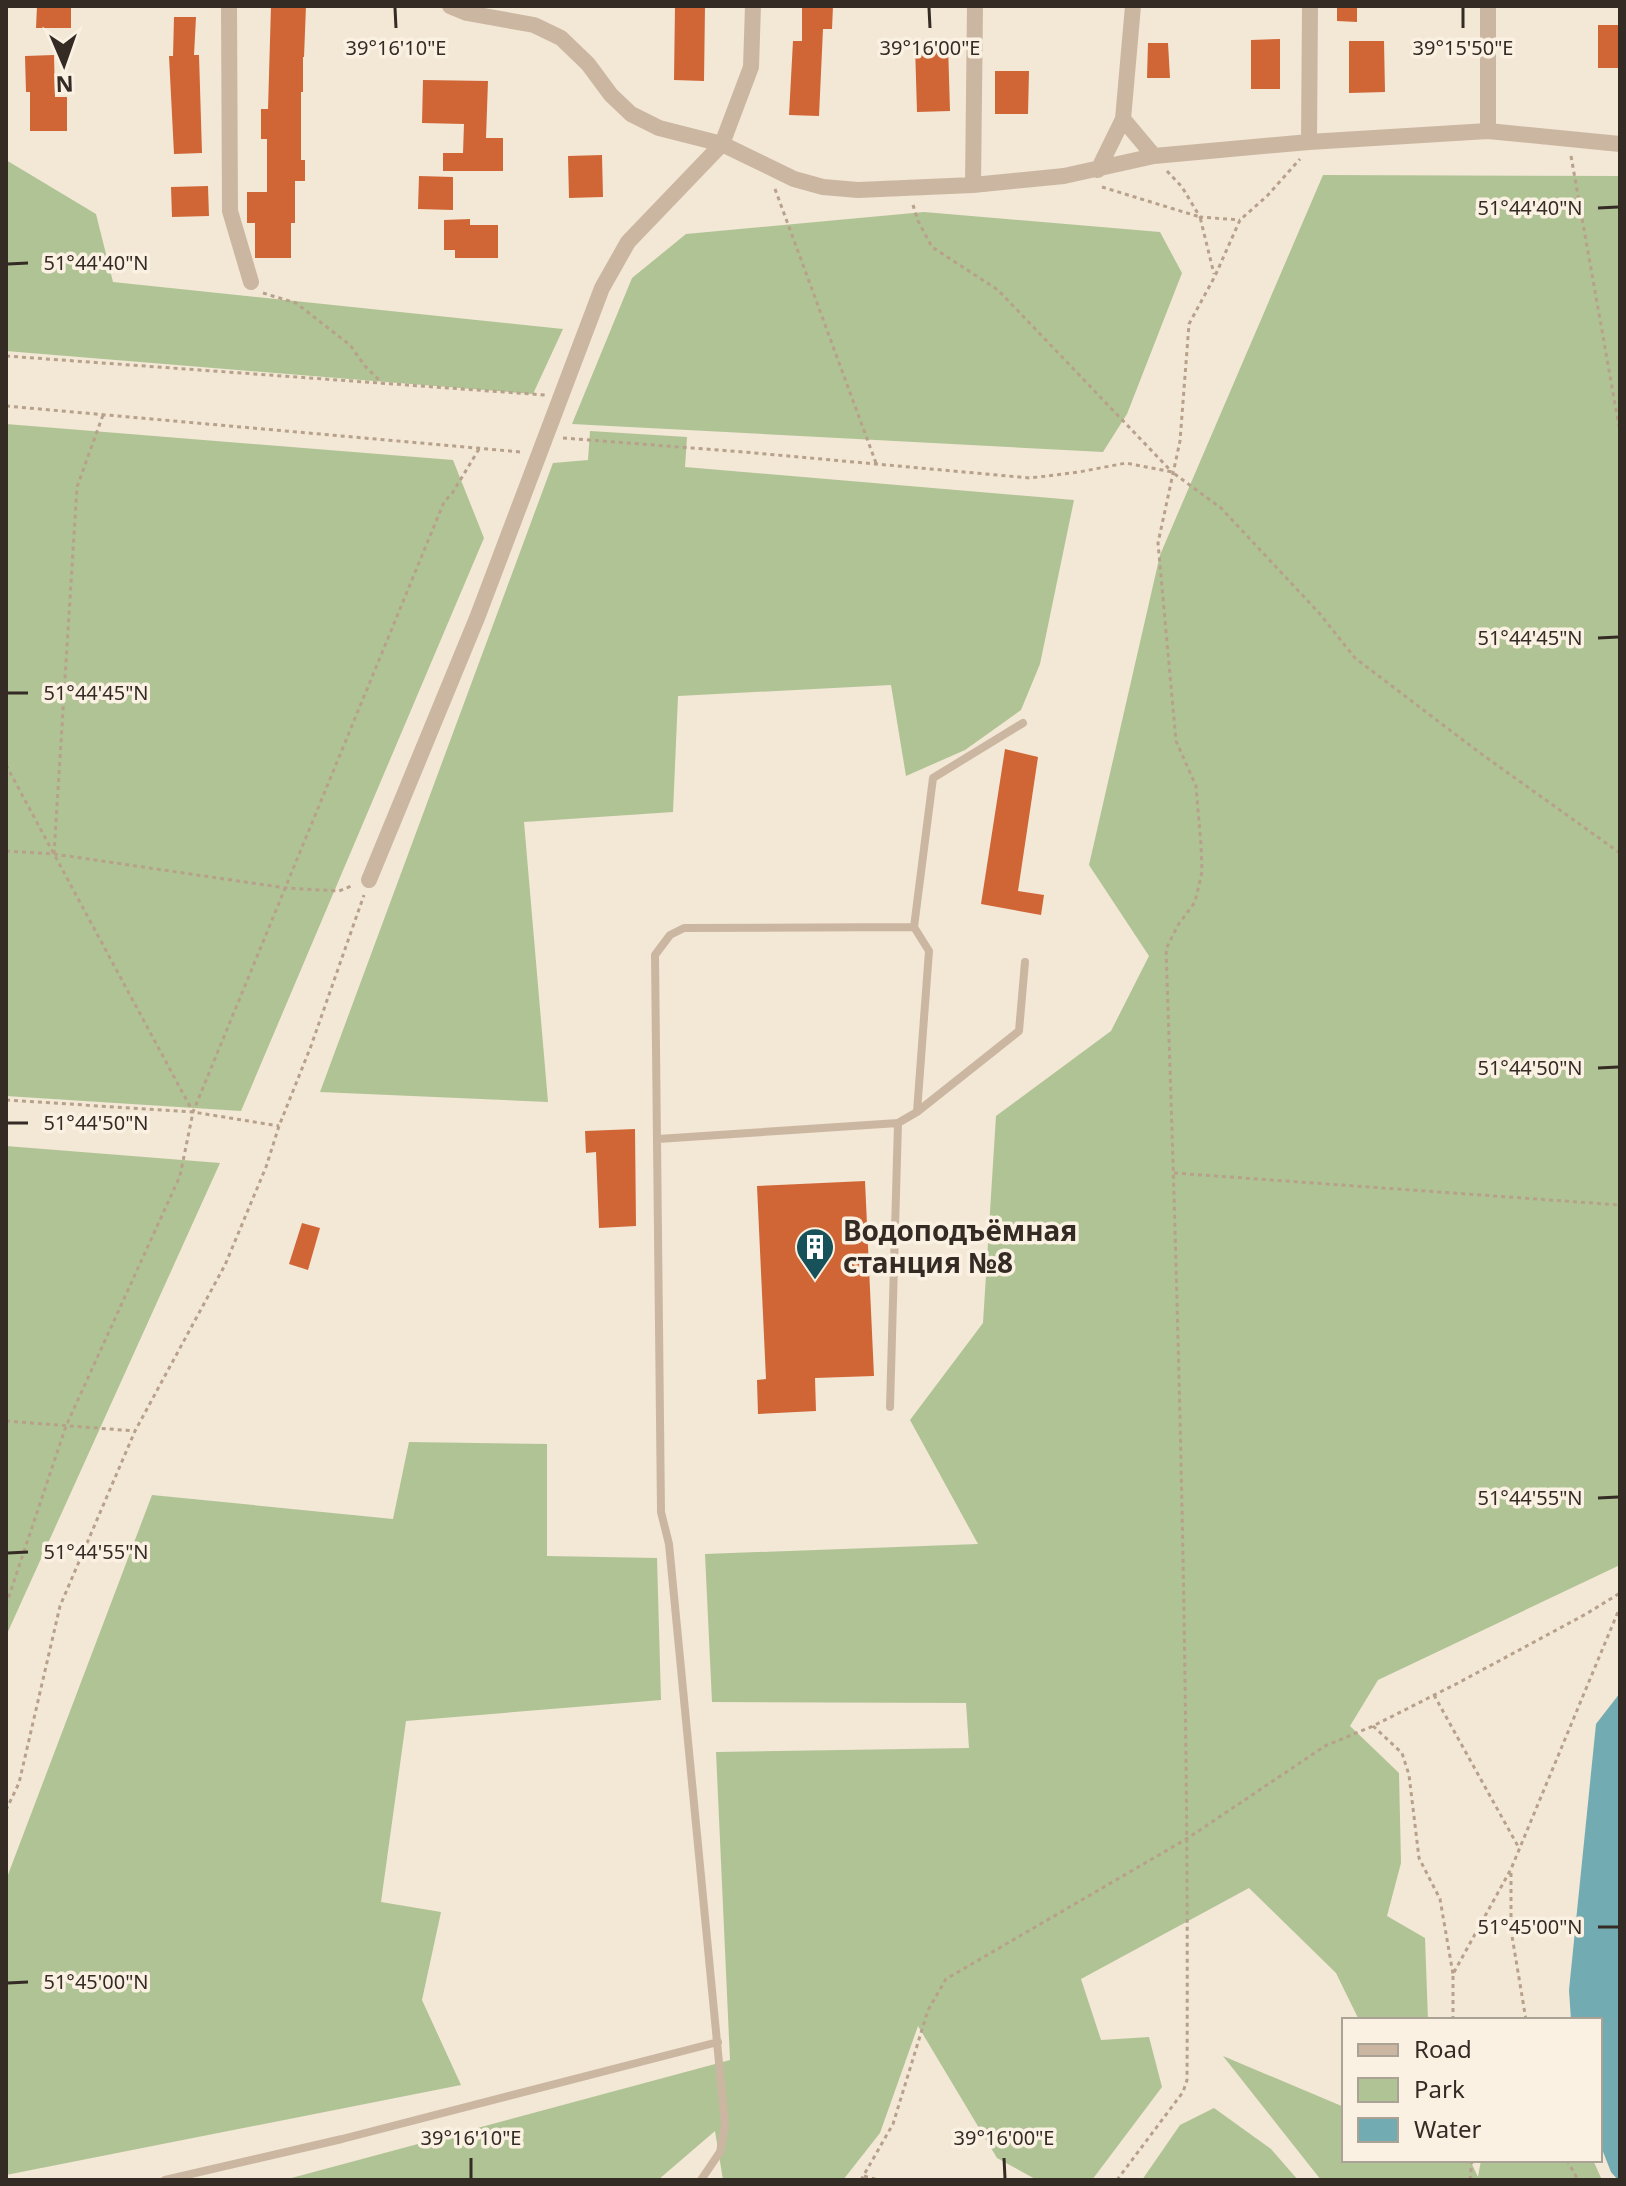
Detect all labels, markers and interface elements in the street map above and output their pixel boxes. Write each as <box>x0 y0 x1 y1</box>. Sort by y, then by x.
north arrow <box>24 24 104 104</box>
text: 39°16'10"E <box>346 34 446 61</box>
text: 39°16'00"E <box>880 34 980 61</box>
text: 39°15'50"E <box>1413 34 1513 61</box>
text: N <box>55 70 74 100</box>
text: 51°44'40"N <box>1477 194 1583 221</box>
text: 51°44'40"N <box>43 249 149 276</box>
text: 51°44'45"N <box>1477 624 1583 651</box>
text: 51°44'45"N <box>43 679 149 706</box>
text: 51°44'50"N <box>1477 1054 1583 1081</box>
text: 51°44'50"N <box>43 1109 149 1136</box>
place label: Водоподъёмная станция №8 <box>843 1211 1077 1281</box>
building icon: Водоподъёмная станция №8 <box>794 1226 836 1281</box>
text: 51°44'55"N <box>1477 1484 1583 1511</box>
text: 51°44'55"N <box>43 1538 149 1565</box>
text: 51°45'00"N <box>1477 1913 1583 1940</box>
text: 51°45'00"N <box>43 1968 149 1995</box>
legend <box>1342 2018 1602 2162</box>
text: Road <box>1414 2032 1472 2065</box>
text: Park <box>1414 2072 1465 2105</box>
text: Water <box>1414 2112 1482 2145</box>
text: 39°16'10"E <box>421 2124 521 2151</box>
text: 39°16'00"E <box>954 2124 1054 2151</box>

